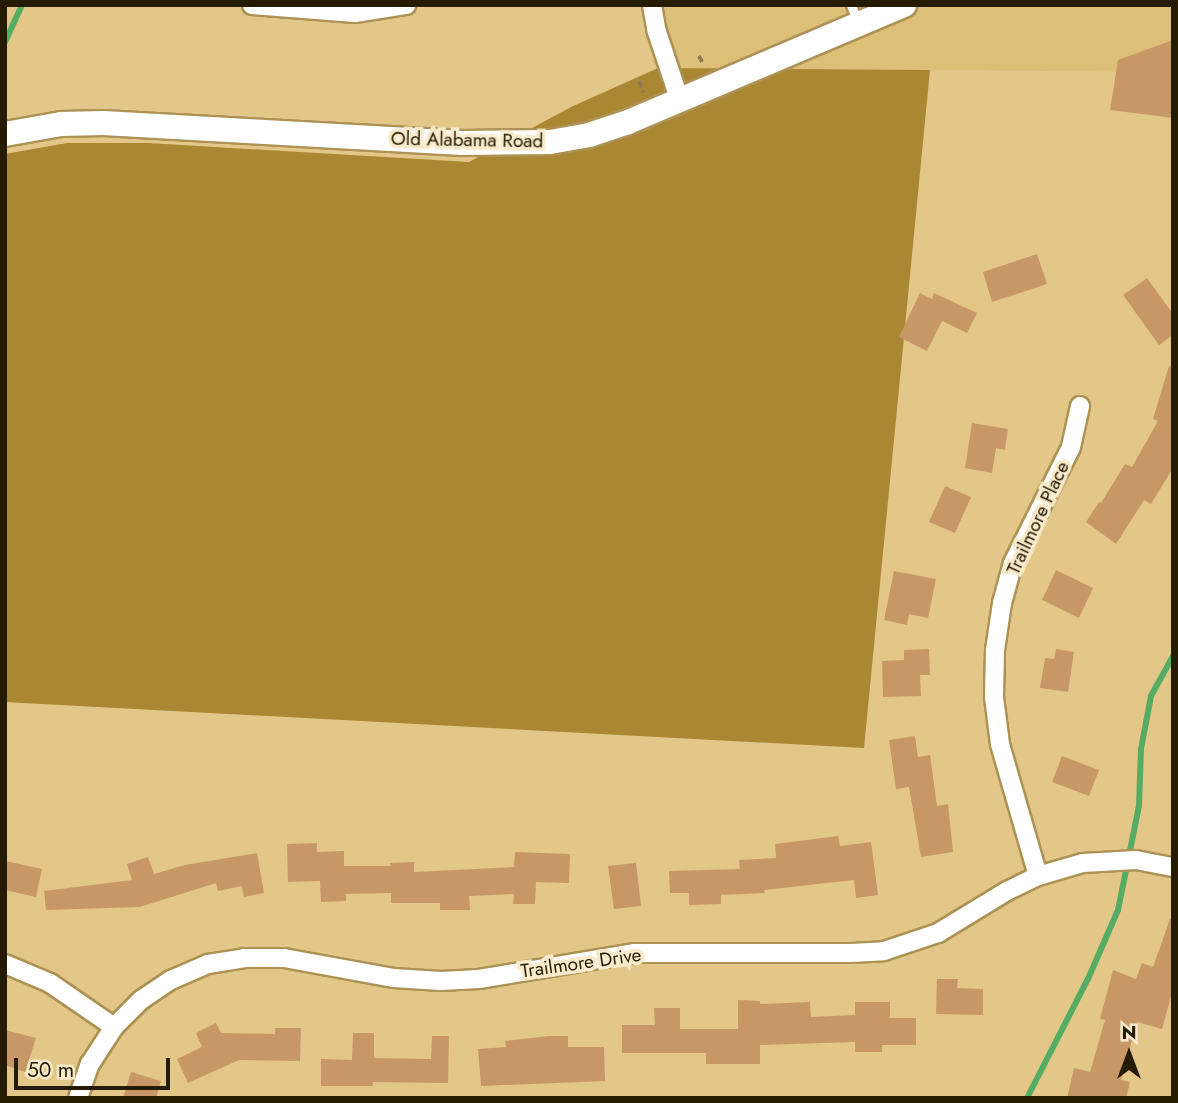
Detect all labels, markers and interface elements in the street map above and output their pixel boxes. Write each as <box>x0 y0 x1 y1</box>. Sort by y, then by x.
street label: Old Alabama Road <box>391 127 543 153</box>
street label: Trailmore Place <box>1002 458 1074 578</box>
street label: Trailmore Drive <box>519 943 643 983</box>
north arrow <box>1094 1019 1164 1089</box>
text: N <box>1121 1019 1137 1046</box>
scale bar <box>18 1044 173 1088</box>
text: 50 m <box>27 1055 74 1085</box>

